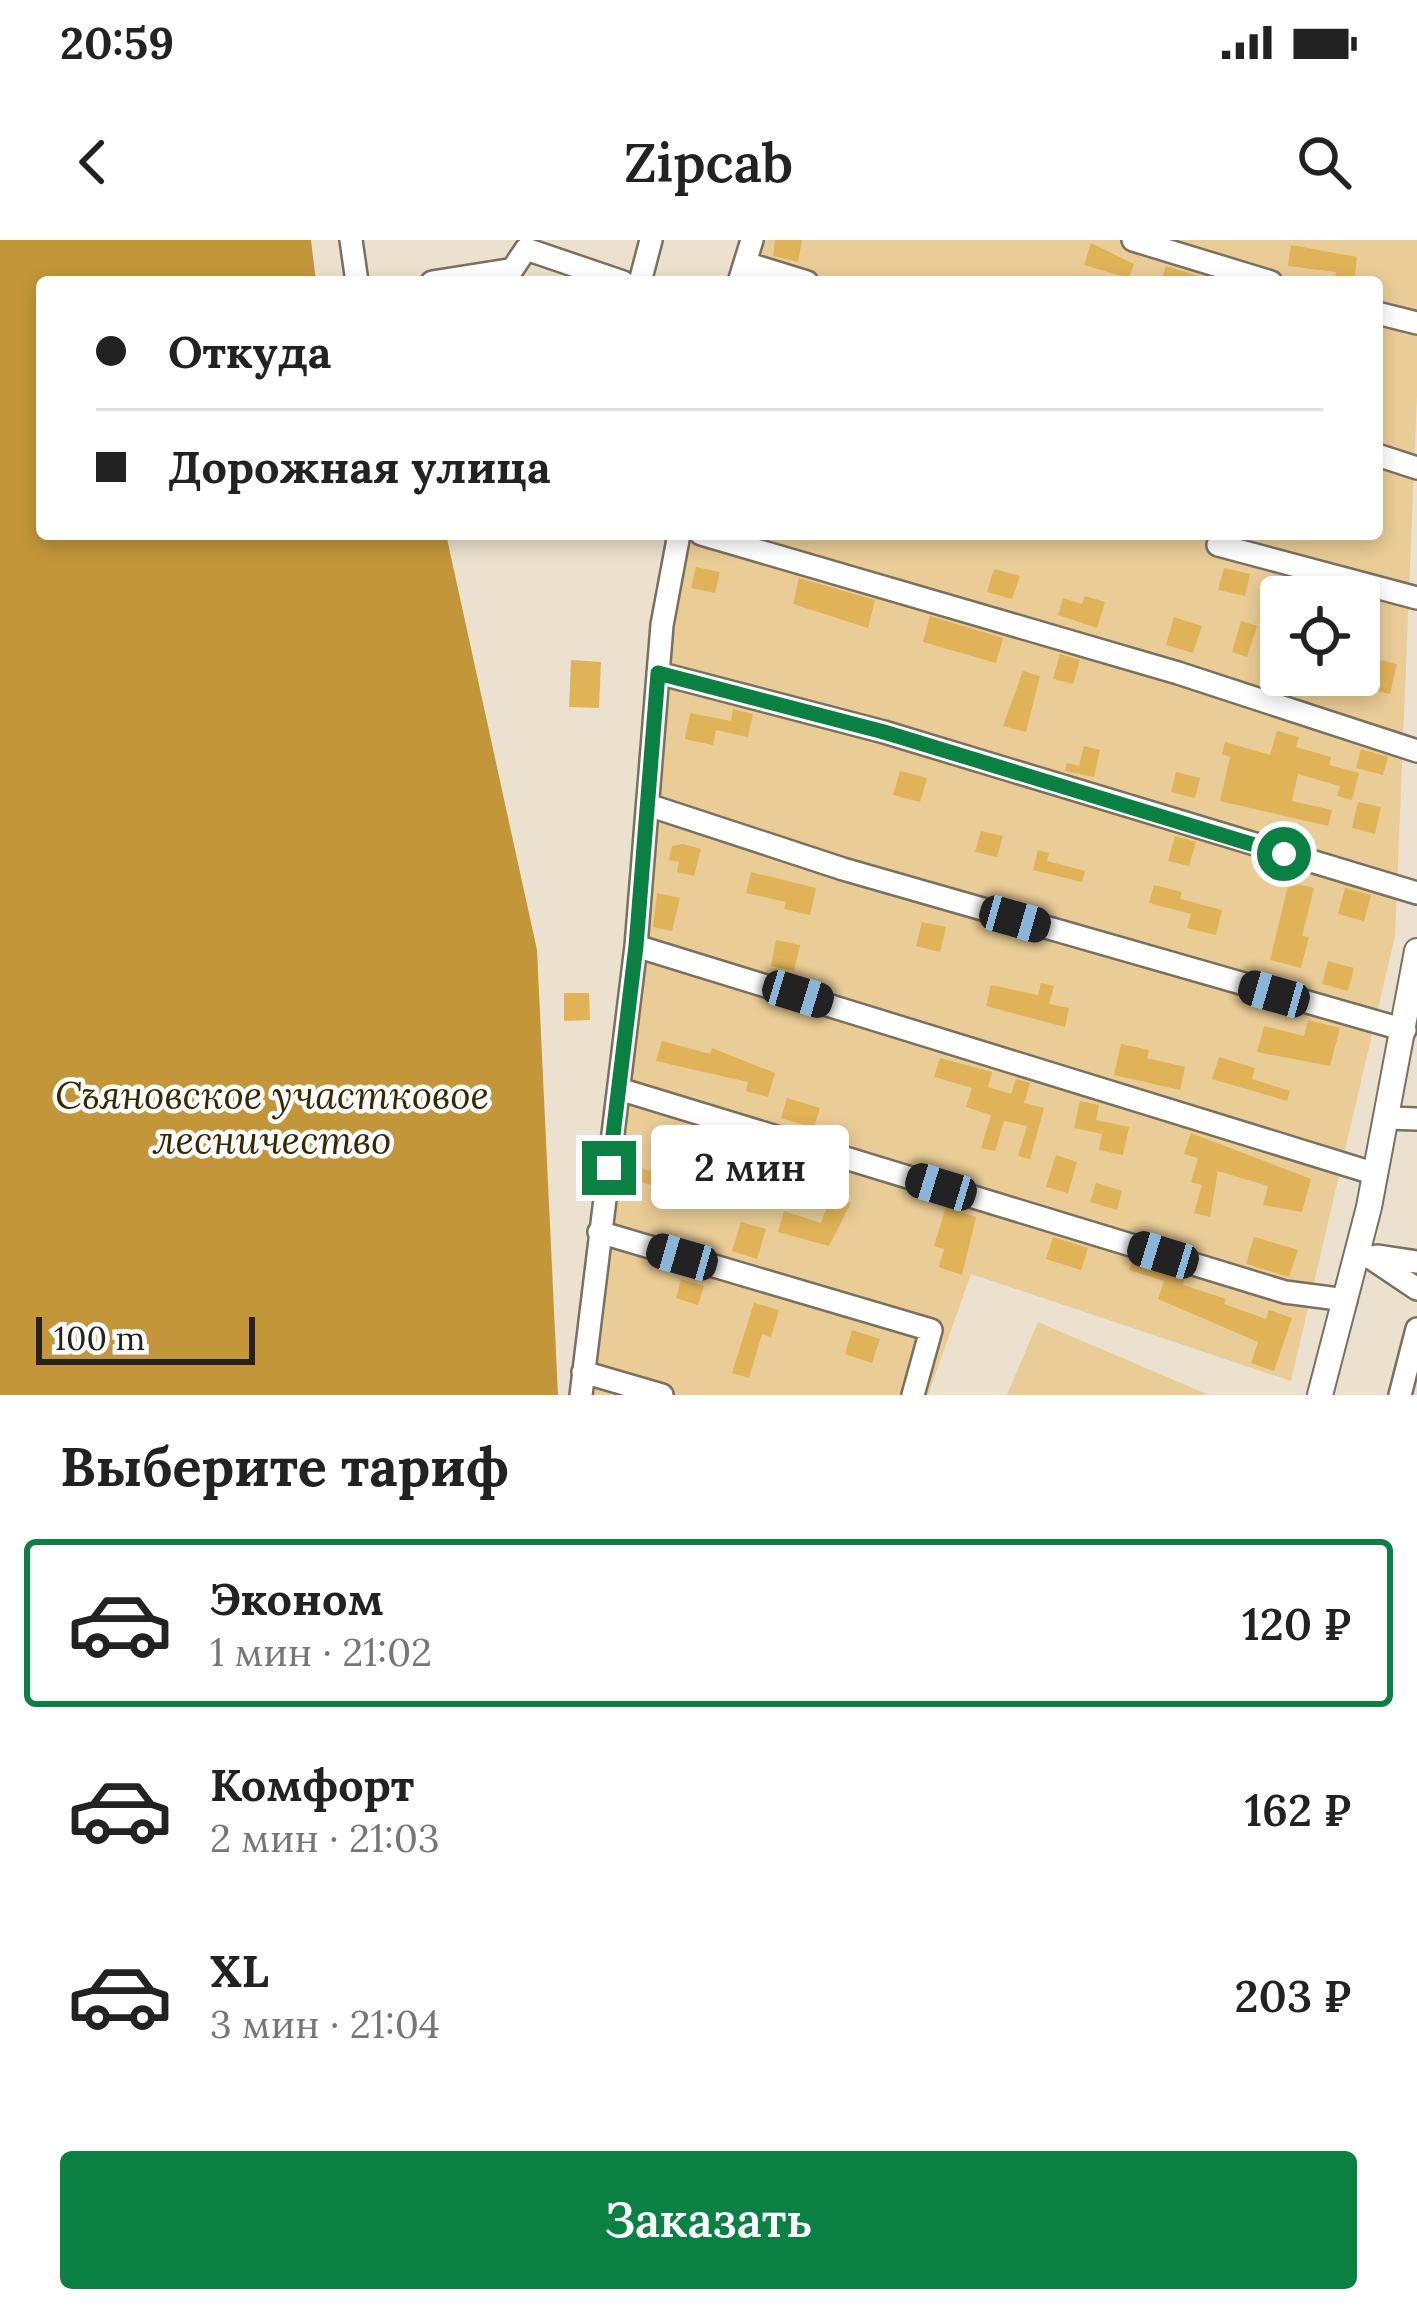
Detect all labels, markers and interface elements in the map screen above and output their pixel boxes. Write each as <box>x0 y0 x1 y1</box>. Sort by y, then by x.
text: 20:59 <box>60 14 174 71</box>
text: Zipcab <box>624 128 793 197</box>
icon: back <box>60 129 126 195</box>
icon: search <box>1291 129 1357 195</box>
text: Откуда <box>168 323 331 380</box>
text: Дорожная улица <box>168 438 550 495</box>
map controls <box>1260 576 1380 696</box>
button: locate <box>1260 576 1380 696</box>
route start <box>1257 827 1311 881</box>
car <box>975 892 1055 946</box>
car <box>758 966 838 1022</box>
car <box>1234 967 1314 1021</box>
park label: Съяновское участковое лесничество <box>55 1070 489 1165</box>
callout: 2 мин <box>651 1126 849 1210</box>
route end <box>582 1141 636 1195</box>
text: 2 мин <box>694 1142 806 1192</box>
car <box>901 1159 981 1215</box>
car <box>1123 1227 1203 1283</box>
car <box>642 1230 722 1284</box>
scale bar <box>36 1311 255 1364</box>
text: 100 m <box>54 1317 145 1359</box>
text: Выберите тариф <box>60 1432 509 1501</box>
icon: car <box>66 1569 174 1677</box>
text: Эконом <box>210 1570 384 1627</box>
text: 120 ₽ <box>1242 1595 1351 1652</box>
text: 1 мин · 21:02 <box>210 1627 432 1677</box>
icon: car <box>66 1755 174 1863</box>
text: Комфорт <box>210 1756 414 1813</box>
text: 162 ₽ <box>1244 1781 1351 1838</box>
text: 2 мин · 21:03 <box>210 1813 440 1863</box>
icon: car <box>66 1941 174 2049</box>
text: XL <box>210 1942 269 1999</box>
text: 203 ₽ <box>1234 1967 1351 2024</box>
text: 3 мин · 21:04 <box>210 1999 440 2049</box>
button: Заказать <box>60 2151 1357 2289</box>

